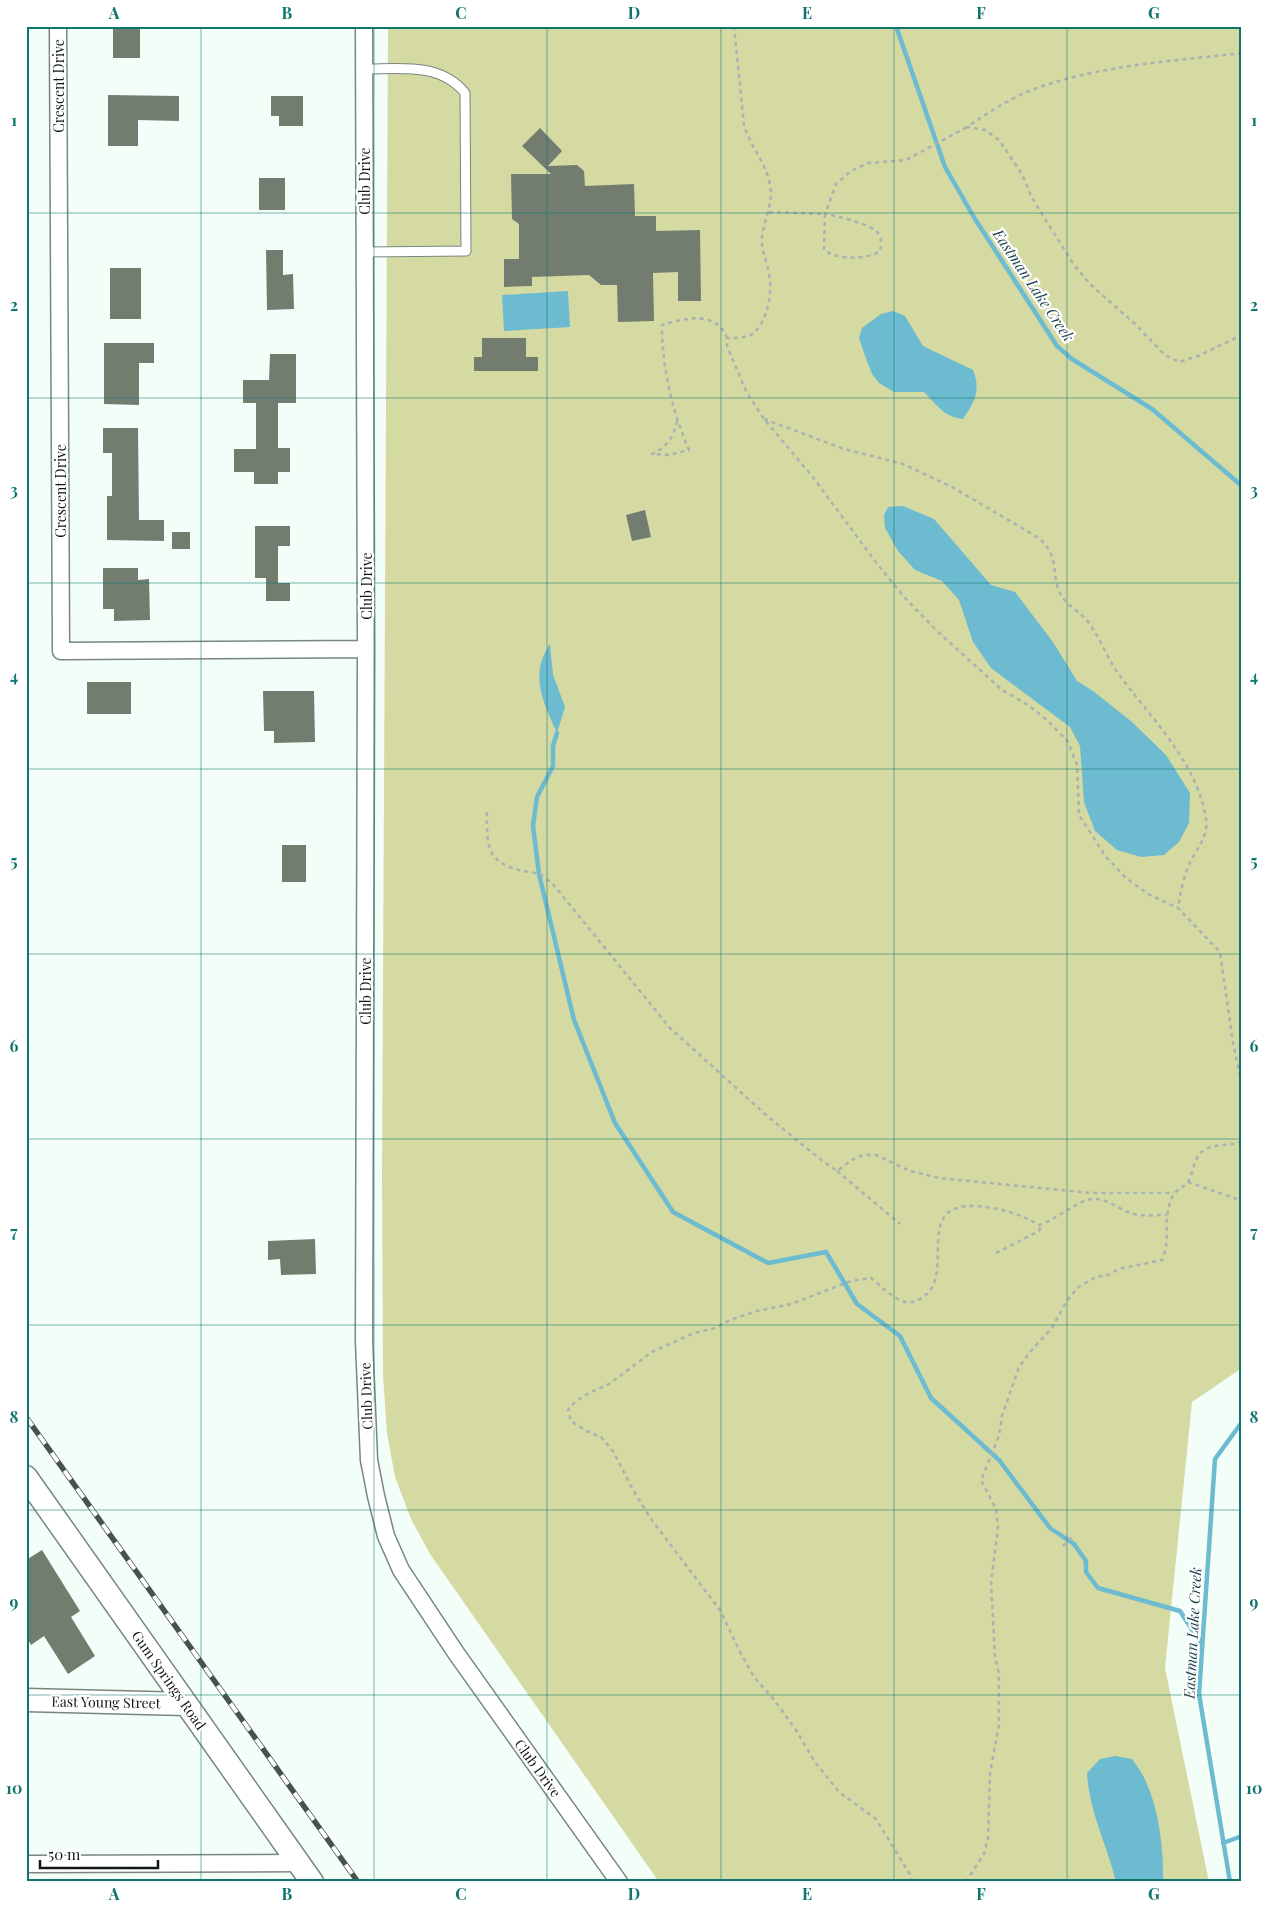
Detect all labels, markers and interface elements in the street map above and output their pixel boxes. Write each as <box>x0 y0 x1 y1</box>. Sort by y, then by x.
text: A <box>108 2 120 23</box>
text: B <box>282 2 293 23</box>
text: C <box>455 2 467 23</box>
text: D <box>628 2 640 23</box>
text: E <box>802 2 812 23</box>
text: F <box>976 2 986 23</box>
text: G <box>1148 2 1160 23</box>
street label: Crescent Drive <box>49 39 68 133</box>
text: 1 <box>11 109 17 130</box>
text: 1 <box>1251 109 1257 130</box>
street label: Club Drive <box>355 147 374 215</box>
water label: Eastman Lake Creek <box>988 224 1079 345</box>
text: 2 <box>10 294 18 315</box>
text: 2 <box>1250 294 1258 315</box>
street label: Crescent Drive <box>51 444 70 538</box>
text: 3 <box>10 479 18 500</box>
text: 3 <box>1250 479 1258 500</box>
street label: Club Drive <box>357 552 376 620</box>
text: 4 <box>10 665 18 686</box>
text: 4 <box>1250 665 1258 686</box>
text: 5 <box>10 850 18 871</box>
text: 5 <box>1250 850 1258 871</box>
street label: Club Drive <box>356 957 375 1025</box>
text: 6 <box>10 1035 19 1056</box>
text: 6 <box>1250 1035 1259 1056</box>
text: 7 <box>10 1221 18 1242</box>
text: 7 <box>1250 1221 1258 1242</box>
street label: Club Drive <box>355 1362 377 1430</box>
text: 8 <box>10 1406 19 1427</box>
text: 8 <box>1250 1406 1259 1427</box>
water label: Eastman Lake Creek <box>1179 1567 1205 1700</box>
text: 9 <box>10 1591 19 1612</box>
text: 9 <box>1250 1591 1259 1612</box>
street label: Gum Springs Road <box>128 1627 210 1733</box>
street label: East Young Street <box>51 1692 162 1712</box>
street label: Club Drive <box>511 1735 565 1801</box>
text: 10 <box>6 1777 22 1798</box>
text: 10 <box>1246 1777 1262 1798</box>
scale bar <box>40 1838 158 1870</box>
text: 50 m <box>48 1844 81 1864</box>
text: A <box>108 1883 120 1904</box>
text: B <box>282 1883 293 1904</box>
text: C <box>455 1883 467 1904</box>
text: D <box>628 1883 640 1904</box>
text: E <box>802 1883 812 1904</box>
text: F <box>976 1883 986 1904</box>
text: G <box>1148 1883 1160 1904</box>

